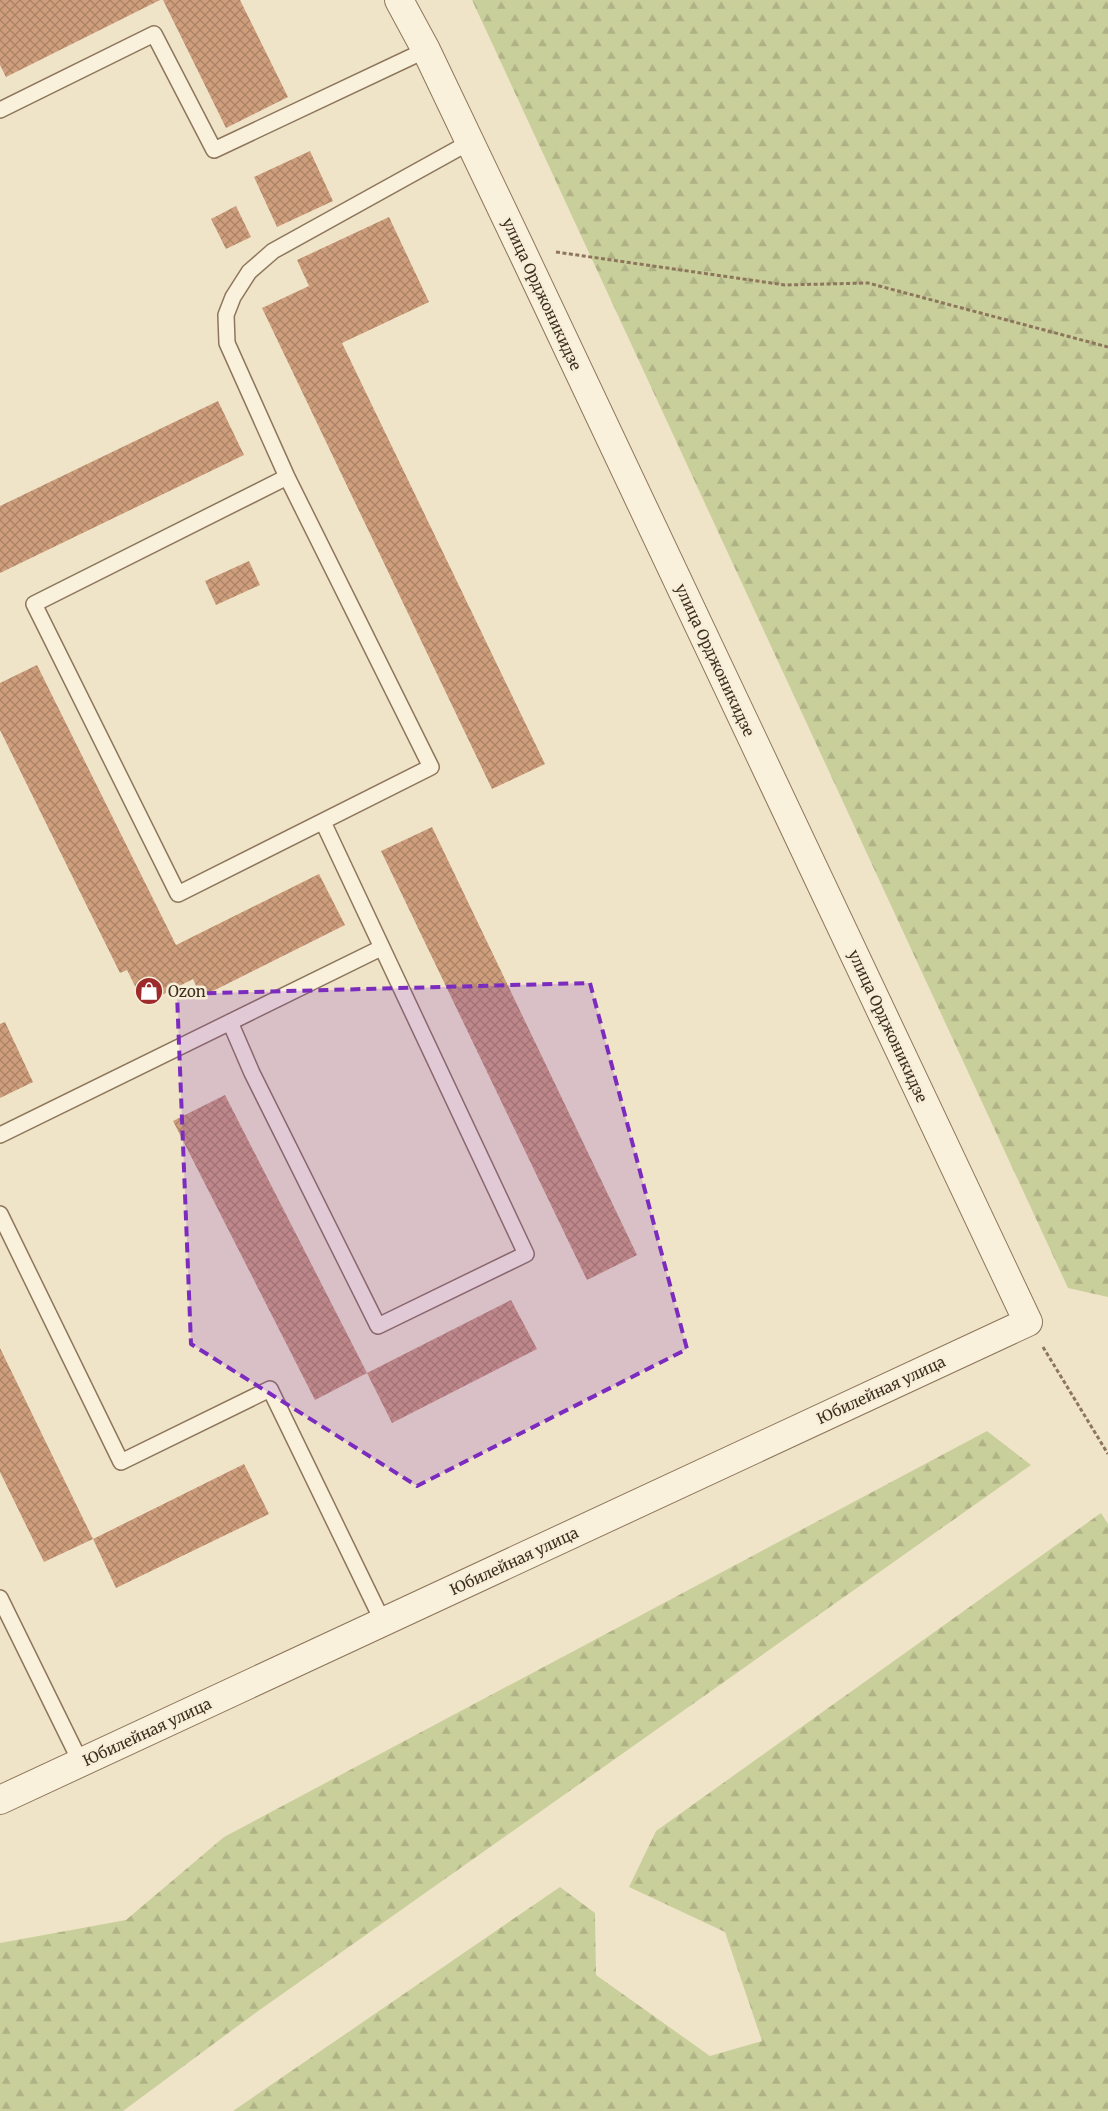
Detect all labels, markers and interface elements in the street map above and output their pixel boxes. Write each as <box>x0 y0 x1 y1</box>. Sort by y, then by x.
street label: улица Орджоникидзе <box>498 215 586 373</box>
street label: улица Орджоникидзе <box>671 581 759 739</box>
street label: улица Орджоникидзе <box>844 947 932 1105</box>
shop icon: Ozon <box>134 976 164 1006</box>
place label: Ozon <box>168 982 206 1001</box>
street label: Юбилейная улица <box>814 1352 948 1428</box>
street label: Юбилейная улица <box>447 1523 581 1599</box>
street label: Юбилейная улица <box>80 1694 214 1770</box>

